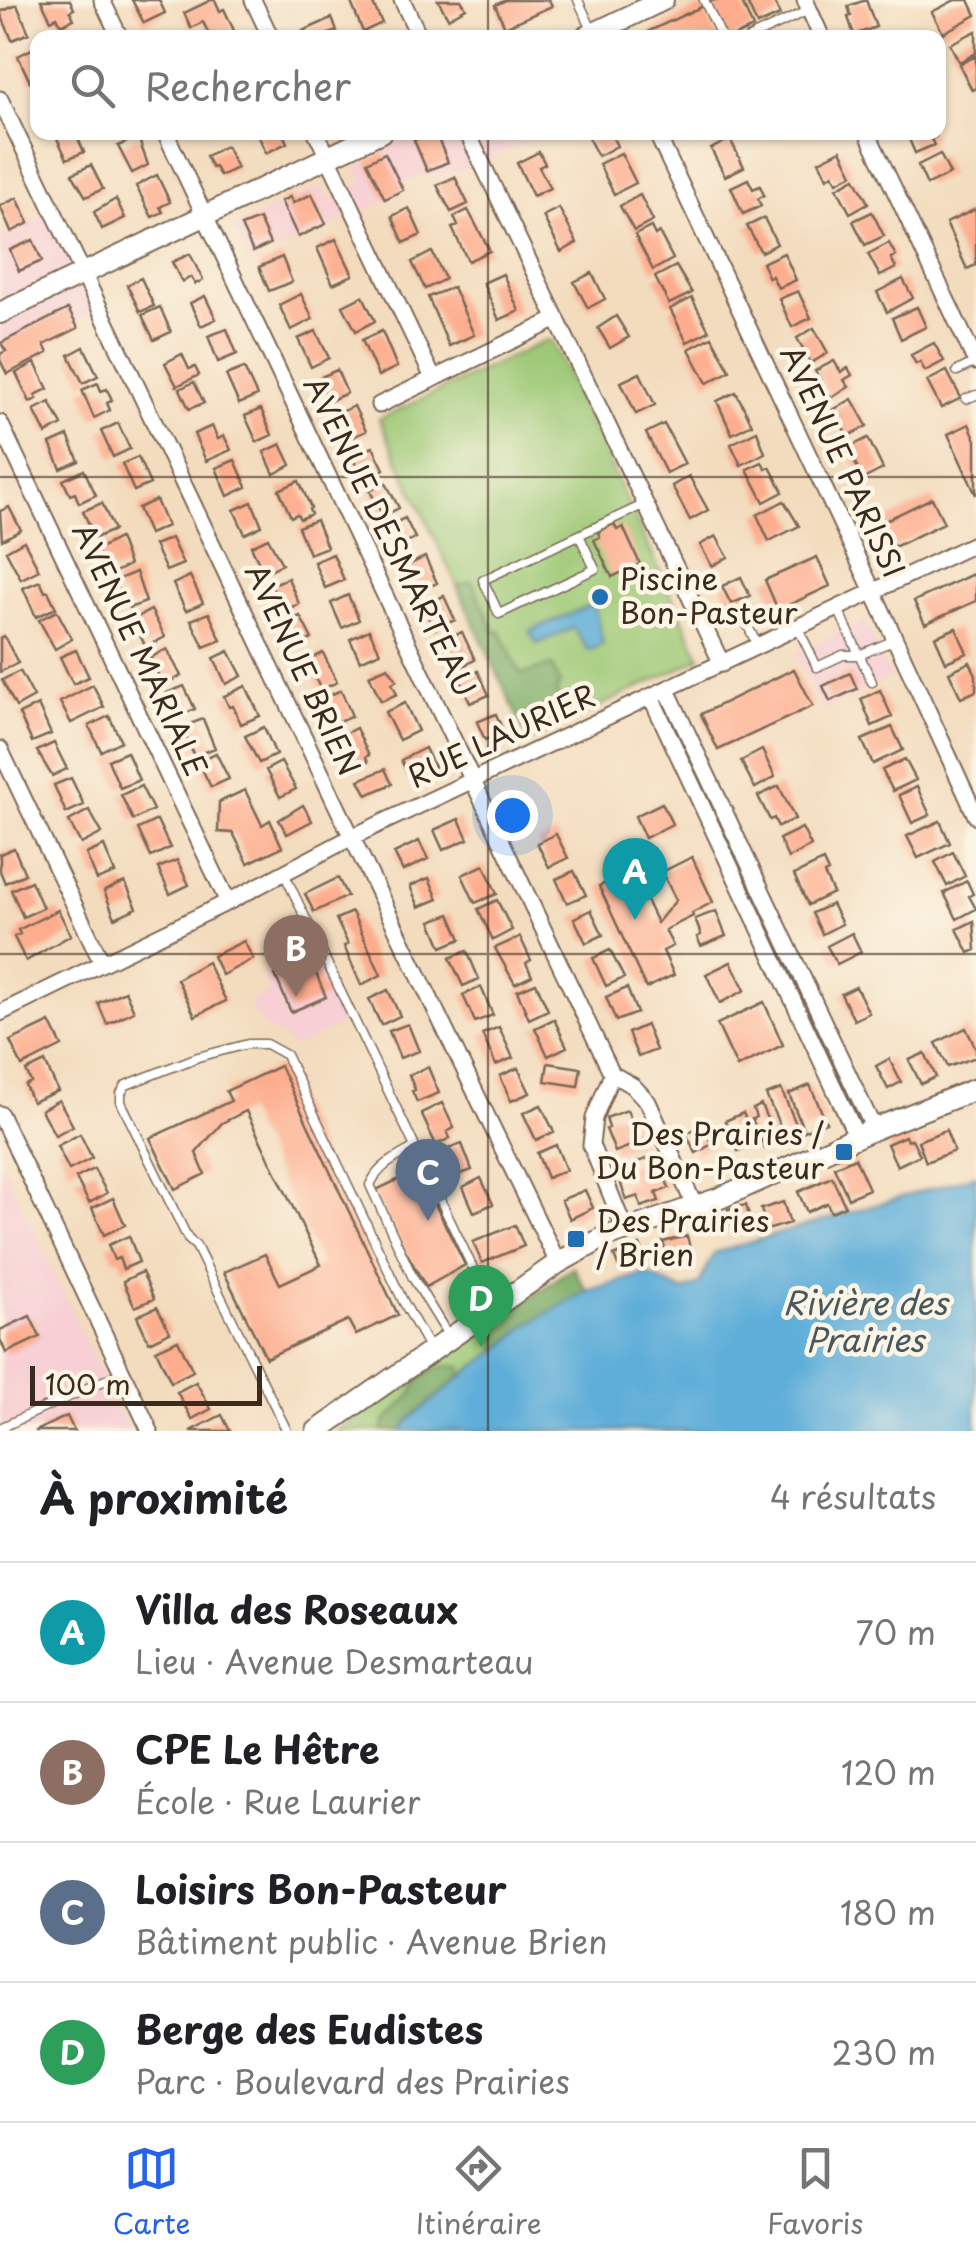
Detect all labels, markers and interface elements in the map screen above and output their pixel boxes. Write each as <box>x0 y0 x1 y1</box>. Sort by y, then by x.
search box <box>30 30 946 140</box>
text: Rechercher <box>145 57 351 114</box>
icon: search <box>65 58 120 113</box>
street label: AVENUE PARISSI <box>771 337 918 585</box>
street label: AVENUE DESMARTEAU <box>294 368 489 704</box>
street label: AVENUE MARIALE <box>63 515 220 783</box>
street label: AVENUE BRIEN <box>235 555 373 783</box>
place label: Piscine Bon-Pasteur <box>620 555 798 634</box>
marker: Piscine Bon-Pasteur <box>589 586 611 608</box>
street label: RUE LAURIER <box>400 672 602 798</box>
your location <box>487 790 538 841</box>
pin: A <box>602 838 668 920</box>
pin: B <box>264 914 328 997</box>
place label: Des Prairies / Du Bon-Pasteur <box>595 1110 825 1189</box>
pin: C <box>396 1138 460 1221</box>
marker: Des Prairies / Du Bon-Pasteur <box>833 1141 855 1163</box>
place label: Des Prairies / Brien <box>596 1197 770 1276</box>
marker: Des Prairies / Brien <box>565 1228 587 1250</box>
pin: D <box>448 1264 514 1347</box>
water label: Rivière des Prairies <box>783 1278 951 1363</box>
scale bar <box>30 1361 262 1406</box>
text: 100 m <box>45 1362 131 1405</box>
text: À proximité <box>40 1465 288 1528</box>
text: 4 résultats <box>770 1472 936 1520</box>
text: Villa des Roseaux <box>135 1580 458 1637</box>
text: A <box>60 1608 85 1656</box>
text: 70 m <box>856 1608 936 1656</box>
text: Lieu · Avenue Desmarteau <box>135 1637 533 1685</box>
text: CPE Le Hêtre <box>135 1720 380 1777</box>
text: B <box>62 1748 83 1796</box>
text: 120 m <box>841 1748 936 1796</box>
text: École · Rue Laurier <box>135 1777 420 1825</box>
text: Loisirs Bon-Pasteur <box>135 1860 507 1917</box>
text: C <box>60 1888 85 1936</box>
text: 180 m <box>840 1888 936 1936</box>
text: Bâtiment public · Avenue Brien <box>135 1917 608 1965</box>
text: Berge des Eudistes <box>135 2000 483 2057</box>
text: D <box>60 2028 85 2076</box>
text: 230 m <box>831 2028 936 2076</box>
text: Parc · Boulevard des Prairies <box>135 2057 570 2105</box>
tab: Carte <box>113 2141 190 2244</box>
tab: Itinéraire <box>416 2141 542 2244</box>
tab: Favoris <box>767 2141 863 2244</box>

